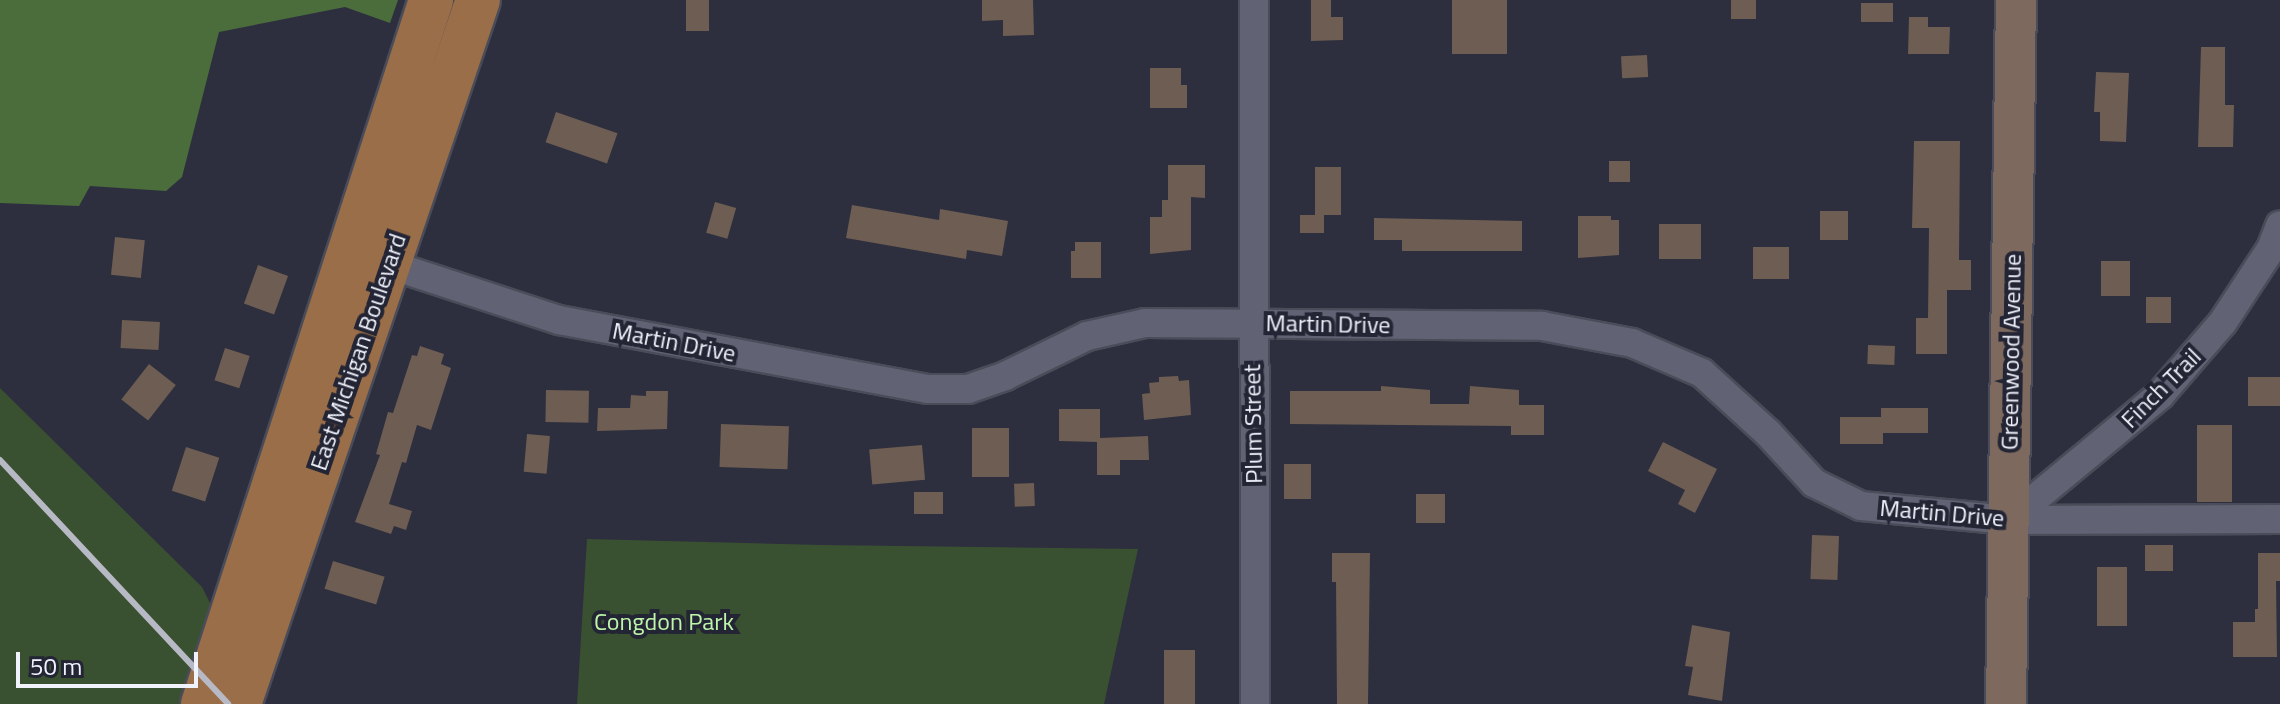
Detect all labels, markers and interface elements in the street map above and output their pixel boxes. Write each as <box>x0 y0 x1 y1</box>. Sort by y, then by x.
street label: East Michigan Boulevard <box>304 230 412 474</box>
street label: Greenwood Avenue <box>1995 254 2027 450</box>
street label: Martin Drive <box>1265 309 1391 339</box>
street label: Martin Drive <box>610 316 738 368</box>
street label: Finch Trail <box>2115 342 2207 434</box>
street label: Plum Street <box>1238 364 1268 484</box>
street label: Martin Drive <box>1879 493 2005 533</box>
park label: Congdon Park <box>594 608 734 636</box>
scale bar <box>20 636 202 686</box>
text: 50 m <box>30 648 82 684</box>

